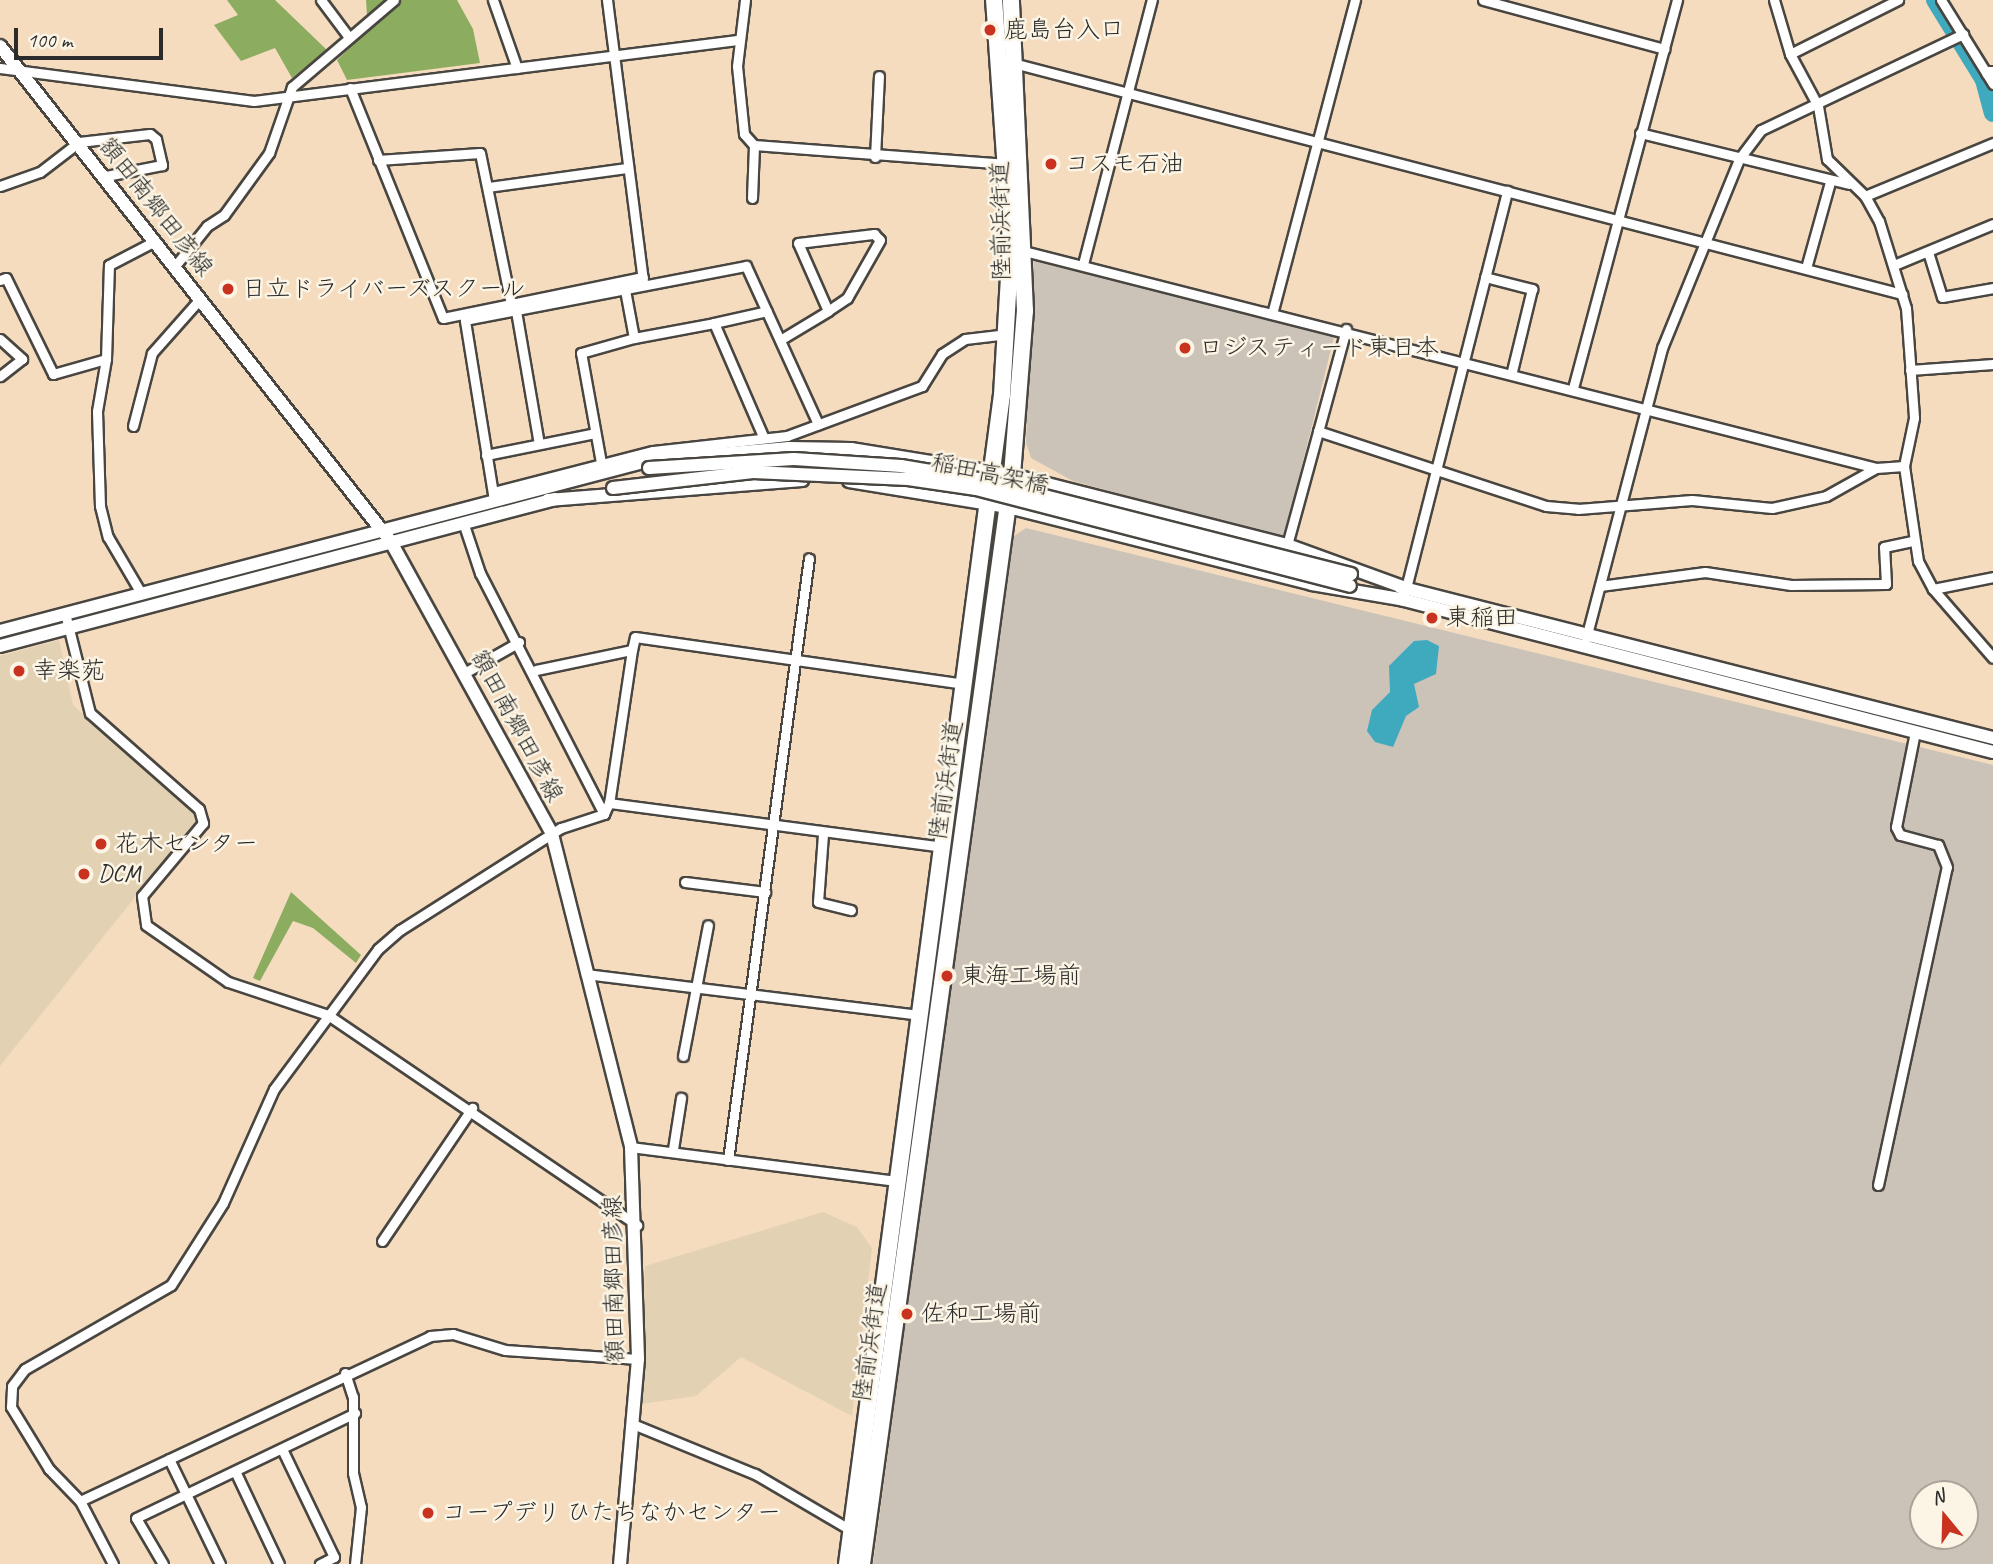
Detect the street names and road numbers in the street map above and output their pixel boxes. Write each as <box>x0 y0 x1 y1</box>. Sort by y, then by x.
street label: 額田南郷田彦線 <box>93 132 219 282</box>
street label: 陸前浜街道 <box>986 161 1016 281</box>
street label: 稲田高架橋 <box>928 447 1052 501</box>
street label: 額田南郷田彦線 <box>465 645 569 807</box>
street label: 陸前浜街道 <box>923 719 969 841</box>
street label: 額田南郷田彦線 <box>598 1195 630 1363</box>
street label: 陸前浜街道 <box>847 1281 893 1403</box>

